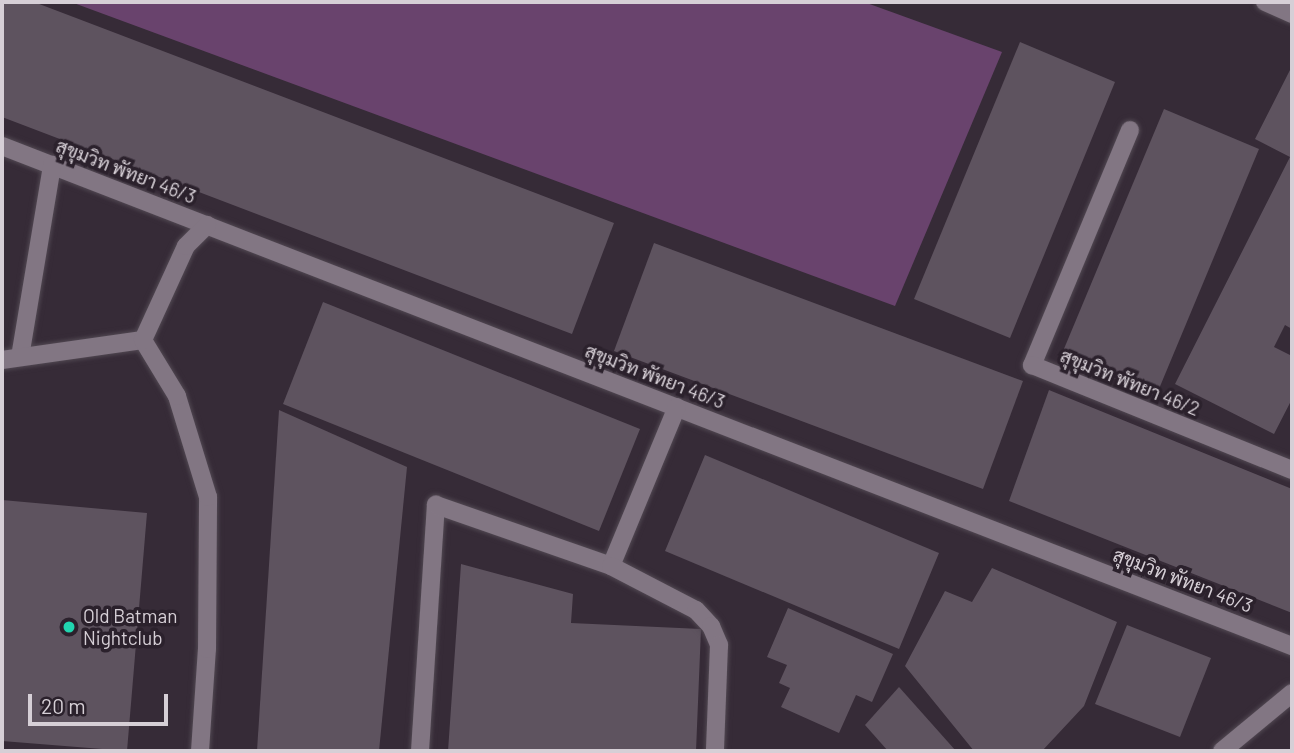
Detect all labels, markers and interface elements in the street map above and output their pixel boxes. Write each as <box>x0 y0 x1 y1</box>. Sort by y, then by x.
street label: สุขุมวิท พัทยา 46/3 <box>53 134 199 208</box>
street label: สุขุมวิท พัทยา 46/3 <box>582 339 728 413</box>
street label: สุขุมวิท พัทยา 46/2 <box>1057 344 1203 420</box>
street label: สุขุมวิท พัทยา 46/3 <box>1110 543 1256 617</box>
place label: Old Batman Nightclub <box>83 605 177 649</box>
marker: Old Batman Nightclub <box>61 619 77 635</box>
scale bar <box>32 680 172 724</box>
text: 20 m <box>41 693 86 718</box>

